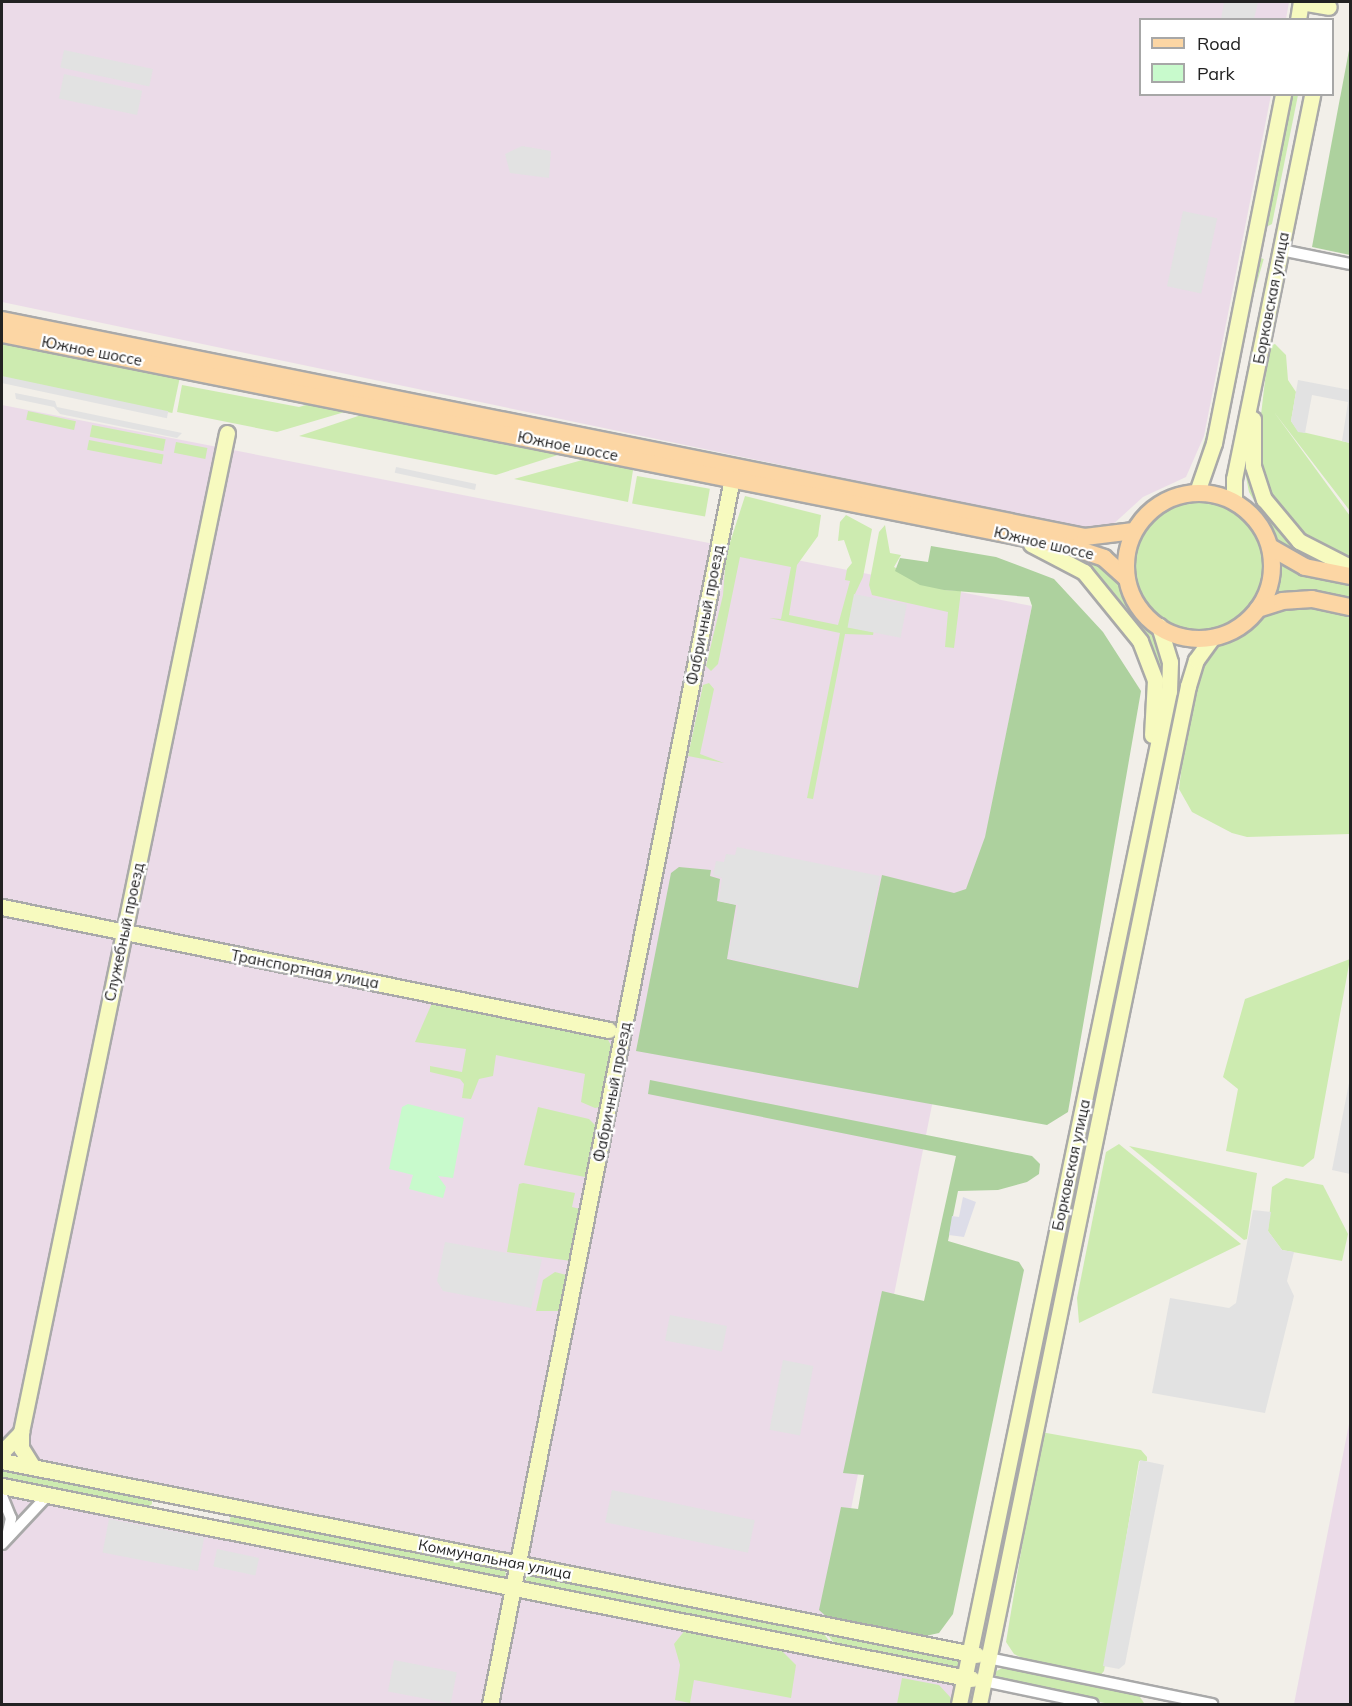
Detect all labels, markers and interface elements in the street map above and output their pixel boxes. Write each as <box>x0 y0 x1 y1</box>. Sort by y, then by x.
legend <box>1139 18 1334 96</box>
text: Road <box>1197 32 1241 55</box>
text: Park <box>1197 62 1235 85</box>
street label: Борковская улица <box>1249 231 1293 365</box>
street label: Южное шоссе <box>40 332 144 370</box>
street label: Южное шоссе <box>516 427 620 465</box>
street label: Южное шоссе <box>992 523 1096 563</box>
street label: Фабричный проезд <box>683 543 727 687</box>
street label: Служебный проезд <box>101 861 147 1003</box>
street label: Транспортная улица <box>229 946 381 992</box>
street label: Фабричный проезд <box>590 1020 634 1164</box>
street label: Борковская улица <box>1048 1098 1094 1232</box>
street label: Коммунальная улица <box>417 1535 573 1583</box>

